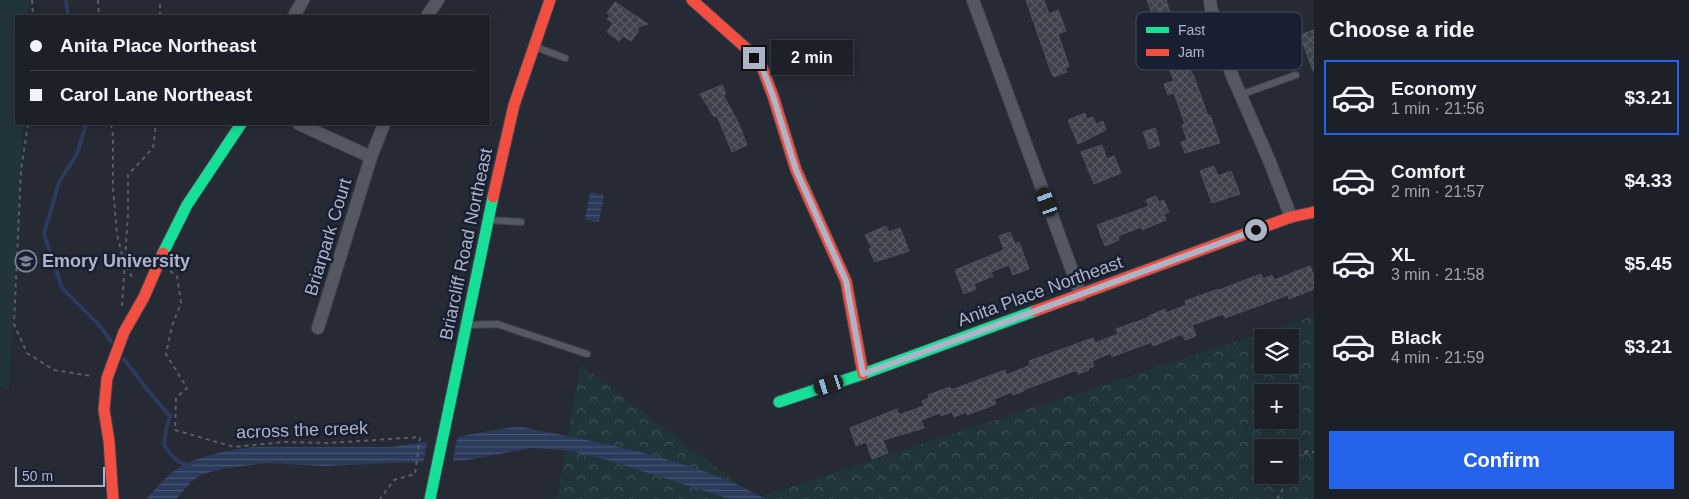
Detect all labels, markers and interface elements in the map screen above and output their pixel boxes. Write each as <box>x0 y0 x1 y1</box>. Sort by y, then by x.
legend <box>1136 12 1302 70</box>
text: Choose a ride <box>1329 17 1474 42</box>
text: Fast <box>1178 22 1205 38</box>
text: Anita Place Northeast <box>60 35 256 56</box>
callout: 2 min <box>772 40 854 76</box>
text: Jam <box>1178 44 1204 60</box>
route end <box>743 47 765 69</box>
text: 2 min <box>791 49 833 66</box>
icon: car <box>1331 75 1376 120</box>
text: Economy <box>1391 78 1477 99</box>
text: Carol Lane Northeast <box>60 84 252 105</box>
text: $3.21 <box>1624 87 1672 108</box>
text: 1 min · 21:56 <box>1391 100 1484 117</box>
street label: Briarcliff Road Northeast <box>436 146 496 342</box>
icon: car <box>1331 158 1376 203</box>
text: Comfort <box>1391 161 1465 182</box>
text: $4.33 <box>1624 170 1672 191</box>
street label: Briarpark Court <box>301 176 355 298</box>
text: 2 min · 21:57 <box>1391 183 1484 200</box>
car <box>1034 185 1059 219</box>
route start <box>1245 219 1267 241</box>
icon: car <box>1331 241 1376 286</box>
text: XL <box>1391 244 1415 265</box>
school or university icon: Emory University <box>14 249 38 273</box>
place label: Emory University <box>42 251 190 271</box>
street label: Anita Place Northeast <box>955 252 1125 330</box>
text: $5.45 <box>1624 253 1672 274</box>
text: 3 min · 21:58 <box>1391 266 1484 283</box>
icon: car <box>1331 324 1376 369</box>
text: Black <box>1391 327 1442 348</box>
map controls <box>1254 329 1299 484</box>
button: layers <box>1254 329 1299 374</box>
text: $3.21 <box>1624 336 1672 357</box>
text: 4 min · 21:59 <box>1391 349 1484 366</box>
car <box>812 373 845 397</box>
button: + <box>1254 384 1299 429</box>
street label: across the creek <box>236 418 369 442</box>
button: Confirm <box>1329 431 1674 489</box>
button: − <box>1254 439 1299 484</box>
scale bar <box>15 464 105 487</box>
text: 50 m <box>22 468 53 484</box>

